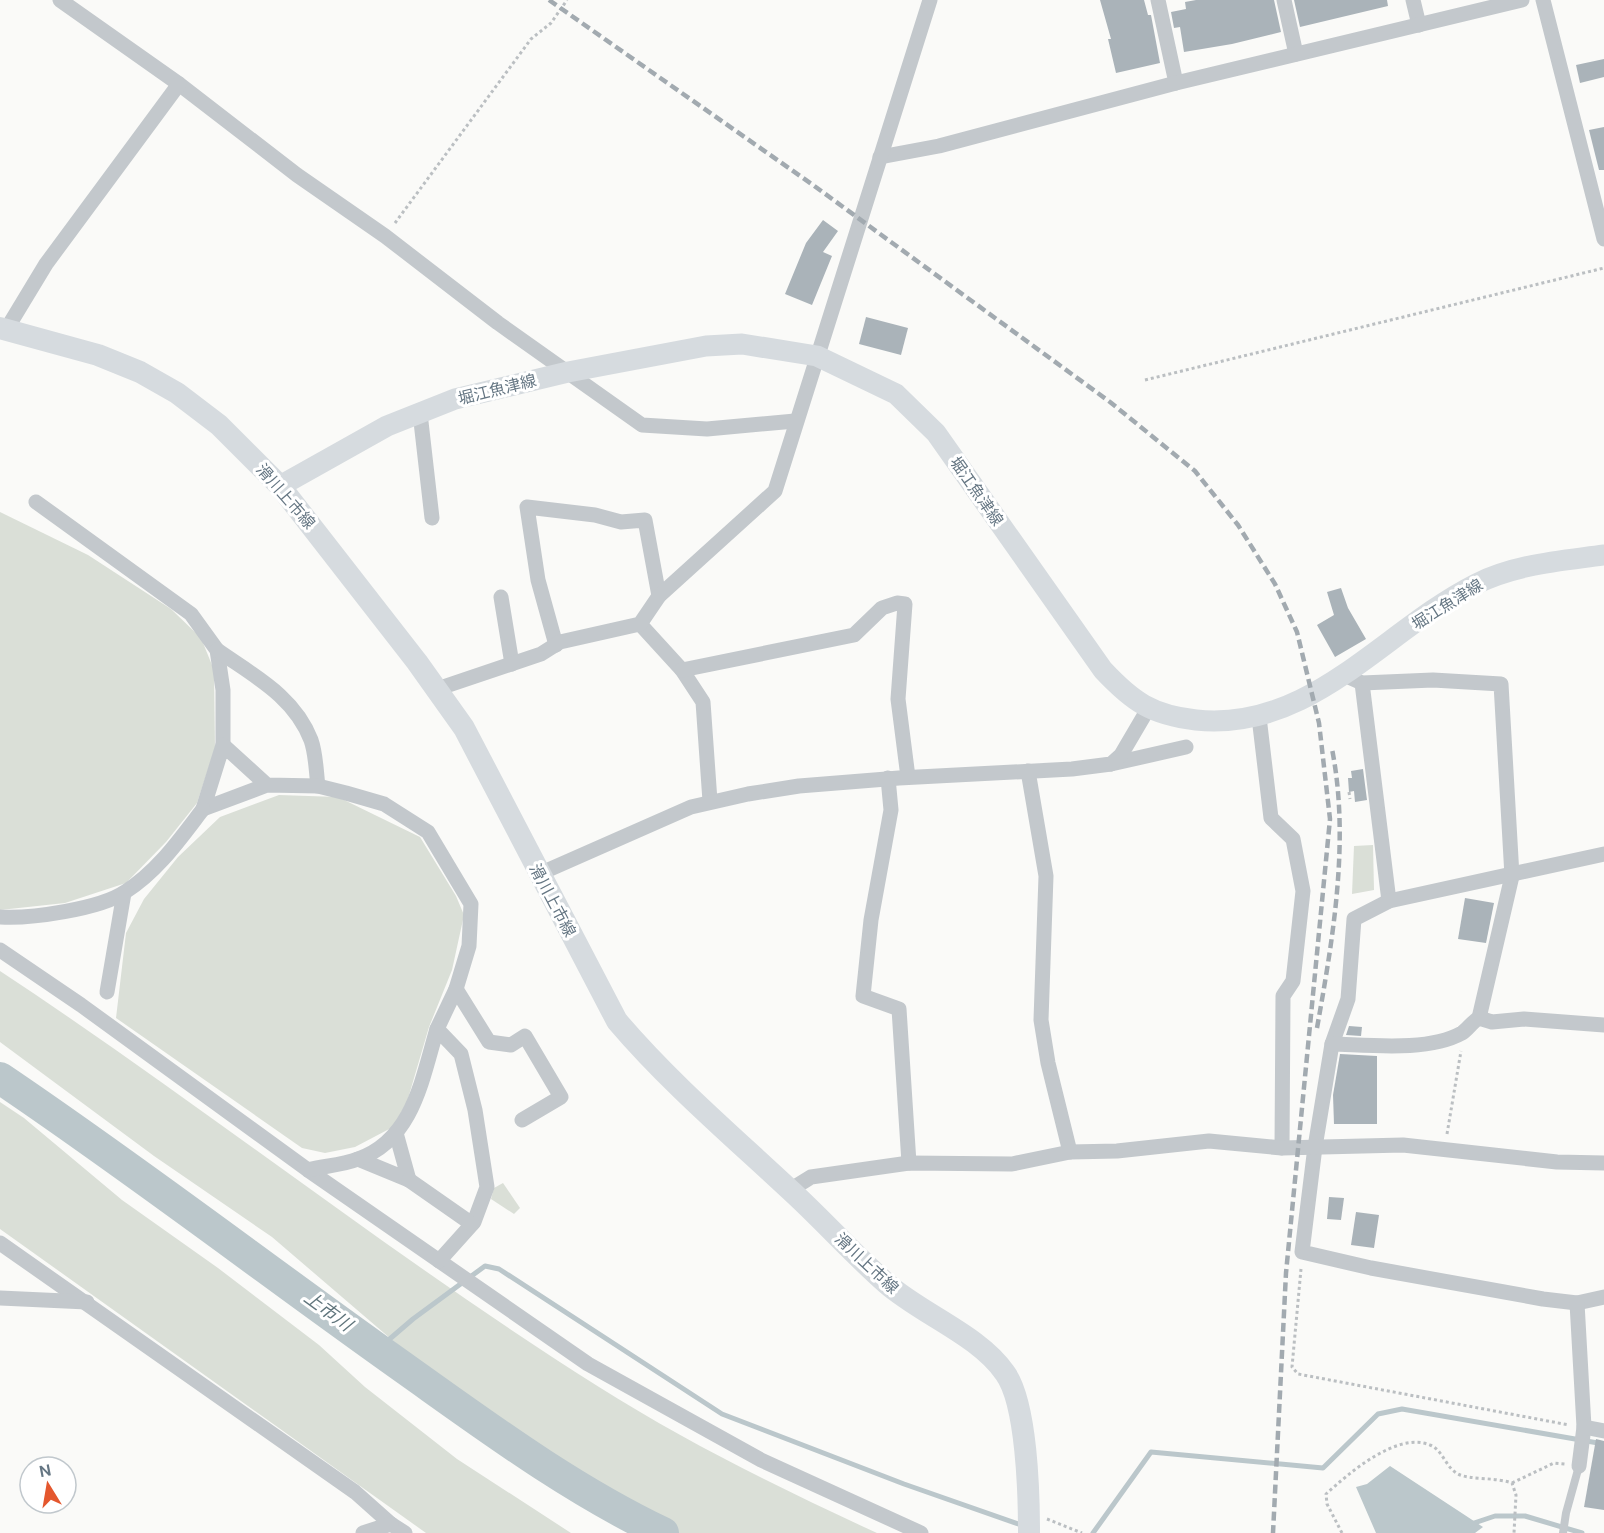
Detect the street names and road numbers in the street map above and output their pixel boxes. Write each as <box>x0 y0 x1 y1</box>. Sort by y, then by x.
street label: 堀江魚津線 <box>456 370 538 409</box>
street label: 堀江魚津線 <box>945 452 1008 530</box>
street label: 滑川上市線 <box>251 459 320 533</box>
street label: 堀江魚津線 <box>1408 574 1487 635</box>
street label: 滑川上市線 <box>525 860 581 940</box>
street label: 滑川上市線 <box>830 1228 903 1298</box>

